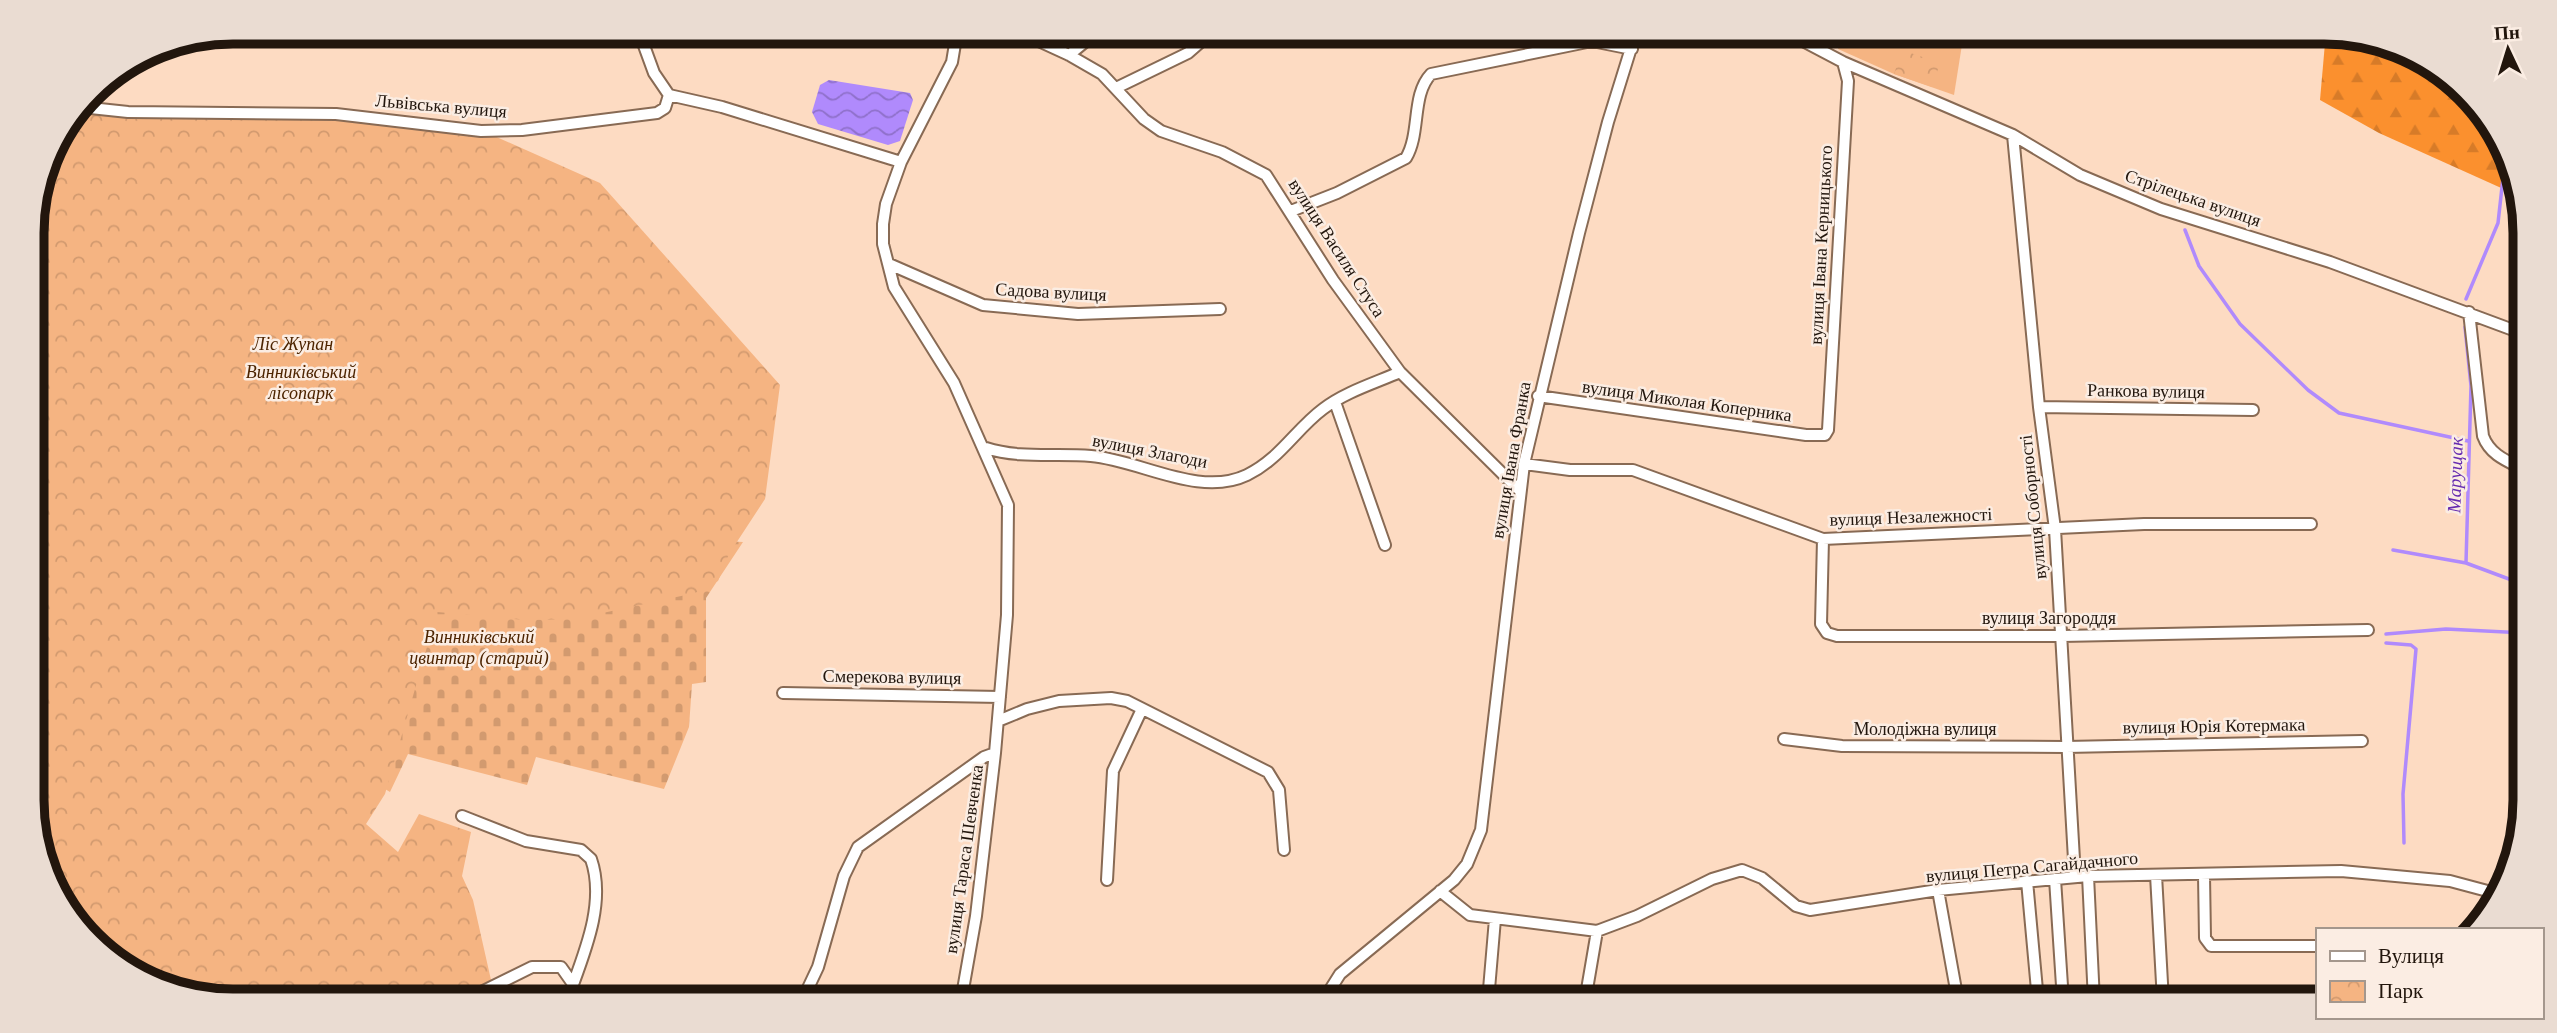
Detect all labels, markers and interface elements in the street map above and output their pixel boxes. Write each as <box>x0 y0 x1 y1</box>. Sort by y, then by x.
north arrow <box>2473 14 2543 84</box>
text: Пн <box>2493 21 2520 44</box>
street label: Львівська вулиця <box>374 90 508 122</box>
street label: вулиця Івана Керницького <box>1806 145 1836 345</box>
street label: Стрілецька вулиця <box>2122 165 2264 231</box>
street label: вулиця Василя Стуса <box>1285 175 1389 321</box>
street label: Садова вулиця <box>995 279 1107 305</box>
park label: Ліс Жупан <box>252 334 333 354</box>
park label: Винниківський лісопарк <box>246 362 356 403</box>
street label: вулиця Миколая Коперника <box>1581 376 1793 426</box>
street label: вулиця Івана Франка <box>1487 380 1535 540</box>
street label: Ранкова вулиця <box>2087 380 2205 402</box>
street label: вулиця Злагоди <box>1091 430 1210 472</box>
street label: вулиця Соборності <box>2015 434 2051 580</box>
water label: Марущак <box>2443 436 2467 514</box>
street label: вулиця Незалежності <box>1829 504 1993 530</box>
street label: вулиця Загороддя <box>1982 608 2116 628</box>
park label: Винниківський цвинтар (старий) <box>409 627 549 669</box>
street label: Смерекова вулиця <box>823 666 961 688</box>
street label: вулиця Юрія Котермака <box>2123 714 2305 738</box>
street label: Молодіжна вулиця <box>1853 719 1997 739</box>
street label: вулиця Тараса Шевченка <box>941 763 987 955</box>
street label: вулиця Петра Сагайдачного <box>1925 848 2139 886</box>
legend <box>2316 928 2543 1019</box>
text: Вулиця <box>2378 944 2444 968</box>
text: Парк <box>2378 979 2424 1003</box>

